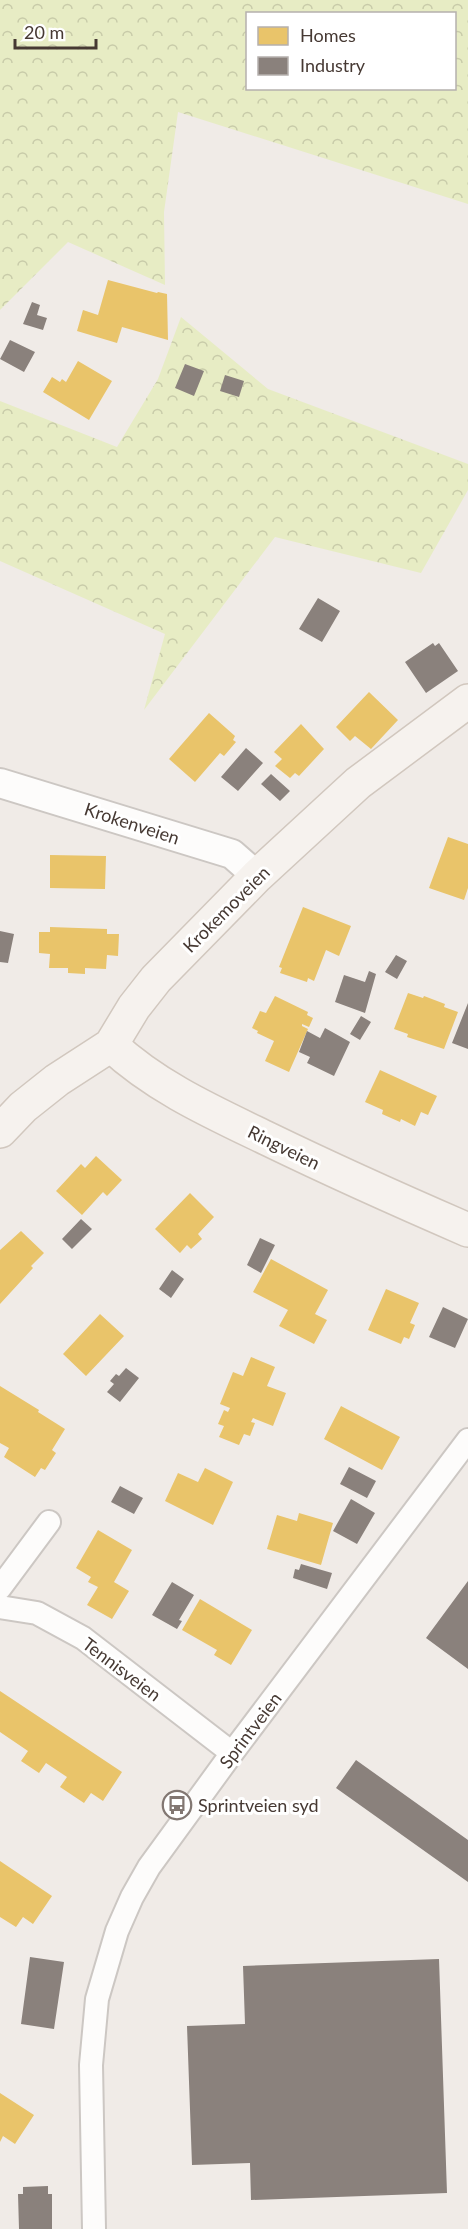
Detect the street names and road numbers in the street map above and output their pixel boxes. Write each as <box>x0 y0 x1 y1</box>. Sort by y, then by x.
street label: Krokenveien <box>82 797 182 849</box>
street label: Krokemoveien <box>178 861 274 957</box>
street label: Ringveien <box>244 1120 324 1174</box>
street label: Tennisveien <box>78 1632 166 1706</box>
street label: Sprintveien <box>214 1688 286 1772</box>

